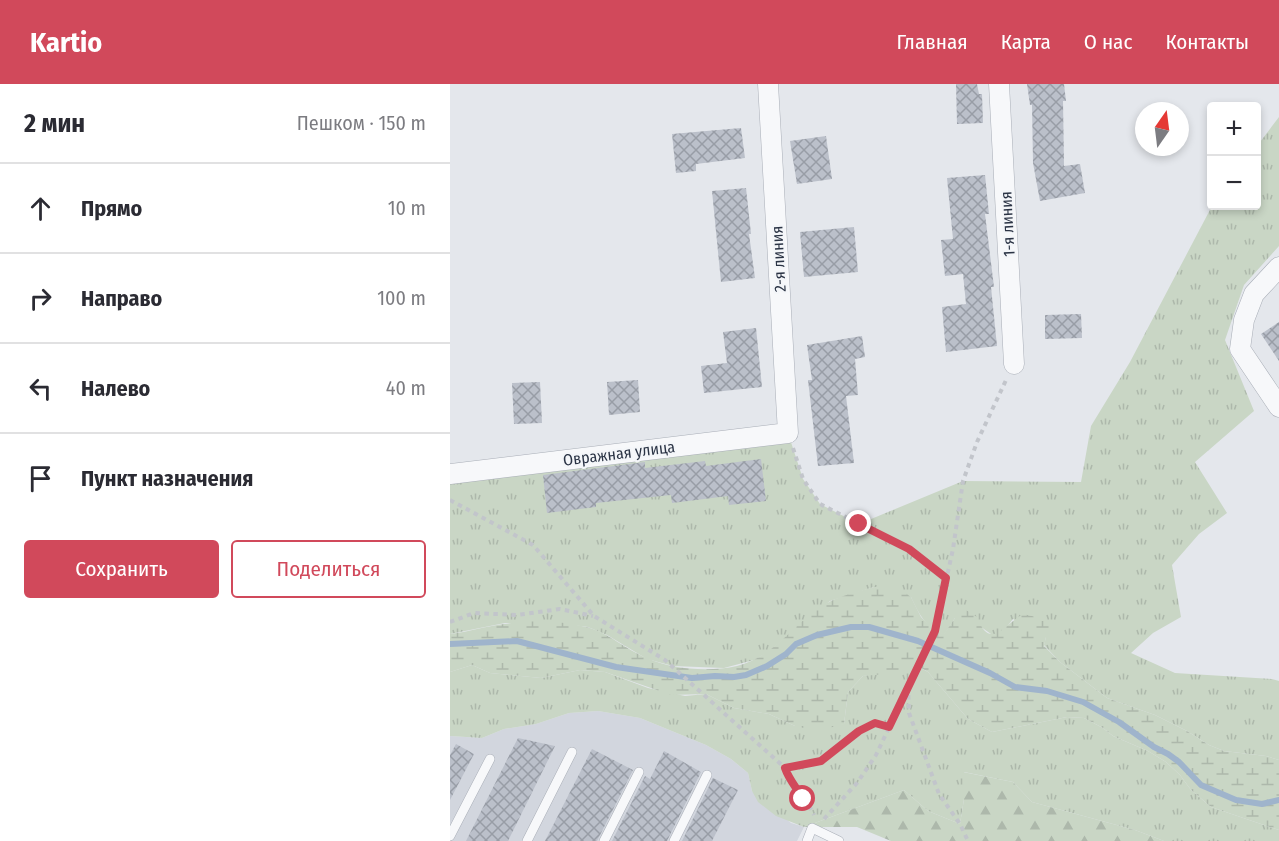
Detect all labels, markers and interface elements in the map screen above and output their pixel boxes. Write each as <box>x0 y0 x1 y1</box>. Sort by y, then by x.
text: Kartio <box>30 26 102 59</box>
text: Главная <box>897 29 968 55</box>
text: Карта <box>1001 29 1051 55</box>
text: О нас <box>1084 29 1132 55</box>
text: Контакты <box>1165 29 1249 55</box>
north arrow <box>1135 102 1189 156</box>
map controls <box>1207 102 1261 210</box>
button: + <box>1207 102 1261 156</box>
text: 2 мин <box>24 108 85 139</box>
text: Пешком · 150 m <box>297 111 426 135</box>
button: − <box>1207 156 1261 210</box>
street label: 1-я линия <box>996 191 1019 257</box>
icon: ahead <box>24 192 57 225</box>
text: Прямо <box>81 195 142 222</box>
text: 10 m <box>388 196 426 220</box>
street label: 2-я линия <box>767 225 790 293</box>
icon: right <box>24 282 57 315</box>
text: Направо <box>81 285 162 312</box>
text: 100 m <box>377 286 426 310</box>
icon: left <box>24 372 57 405</box>
text: Налево <box>81 375 150 402</box>
text: 40 m <box>386 376 426 400</box>
street label: Овражная улица <box>562 437 676 470</box>
icon: arrive <box>24 462 57 495</box>
text: Пункт назначения <box>81 465 253 492</box>
route end <box>845 510 871 536</box>
button: Сохранить <box>24 540 219 598</box>
button: Поделиться <box>231 540 426 598</box>
route start <box>789 785 815 811</box>

